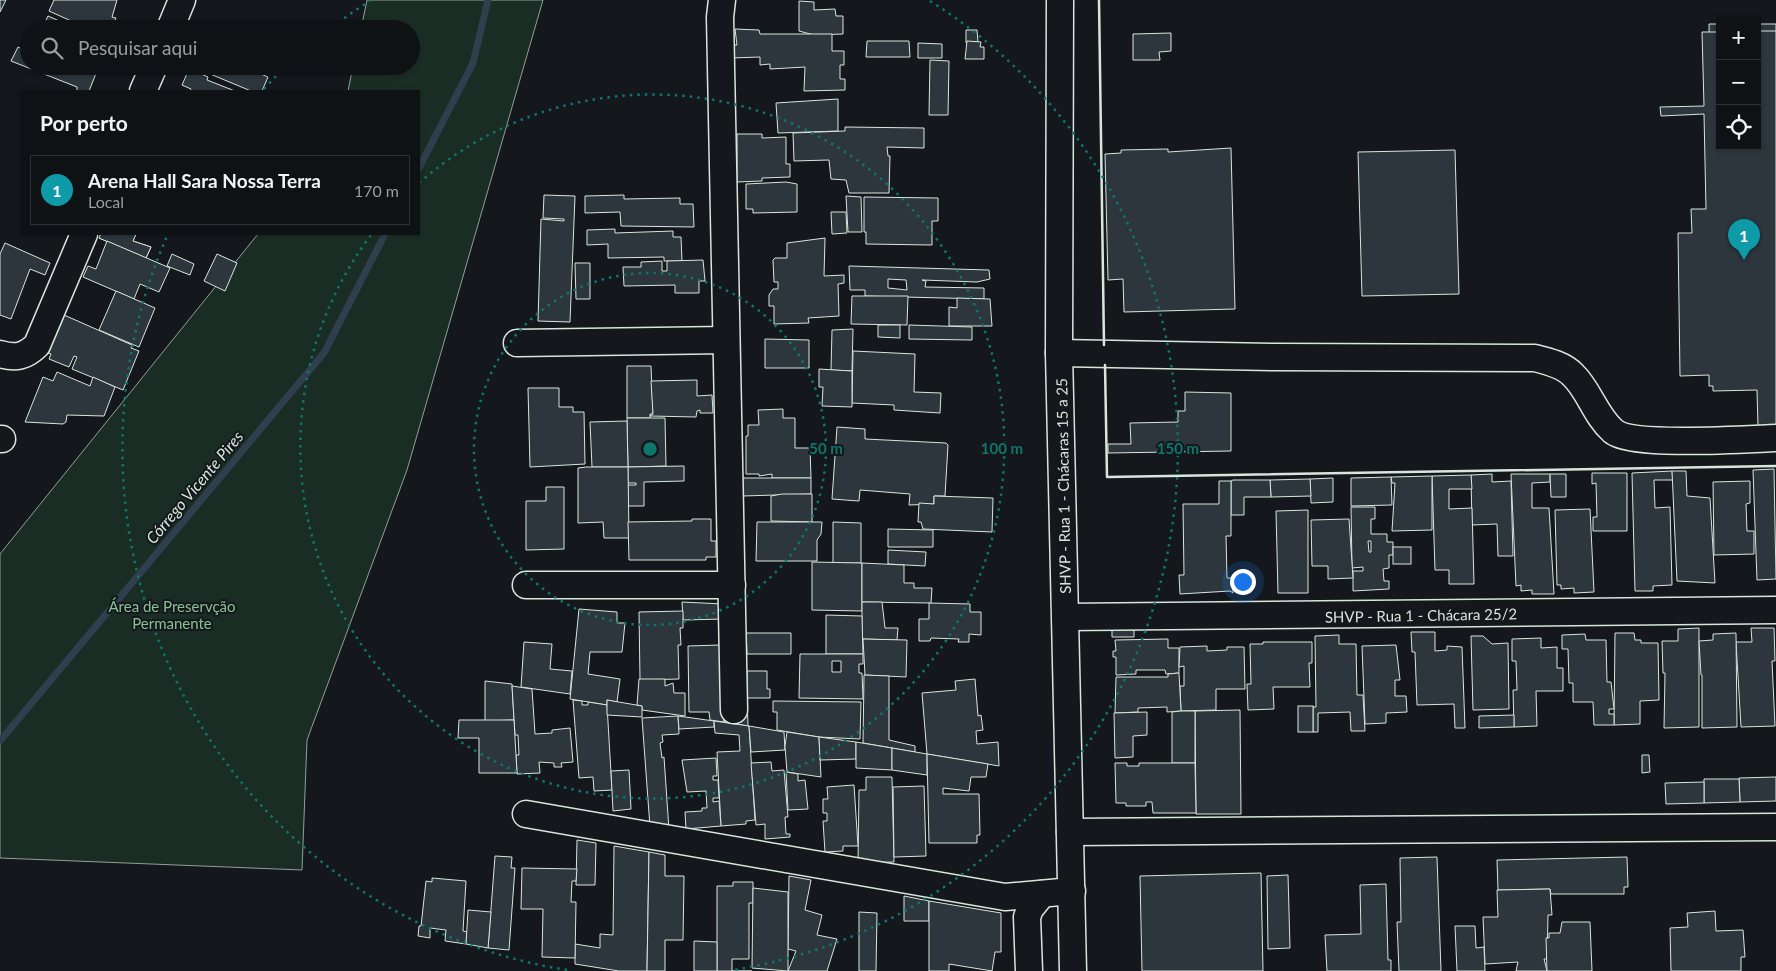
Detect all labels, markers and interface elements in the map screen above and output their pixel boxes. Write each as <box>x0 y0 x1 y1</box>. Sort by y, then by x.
map controls <box>1716 15 1761 150</box>
button: + <box>1716 15 1761 60</box>
search box <box>20 20 420 75</box>
icon: search <box>38 34 66 62</box>
text: Pesquisar aqui <box>78 36 197 59</box>
button: − <box>1716 60 1761 105</box>
button: locate <box>1716 105 1761 150</box>
text: Por perto <box>40 110 128 135</box>
text: Arena Hall Sara Nossa Terra <box>88 169 321 192</box>
text: 1 <box>52 181 62 200</box>
text: 170 m <box>354 181 399 200</box>
text: Local <box>88 192 124 211</box>
pin: 1 <box>1728 219 1760 260</box>
street label: SHVP - Rua 1 - Chácaras 15 a 25 <box>1052 378 1074 594</box>
water label: Córrego Vicente Pires <box>141 426 247 547</box>
text: 50 m <box>809 439 843 457</box>
text: 100 m <box>981 439 1023 457</box>
text: 150 m <box>1157 439 1199 457</box>
centre of rings <box>641 440 659 458</box>
your location <box>1230 569 1256 595</box>
park label: Área de Preservção Permanente <box>108 597 236 632</box>
street label: SHVP - Rua 1 - Chácara 25/2 <box>1325 604 1517 626</box>

